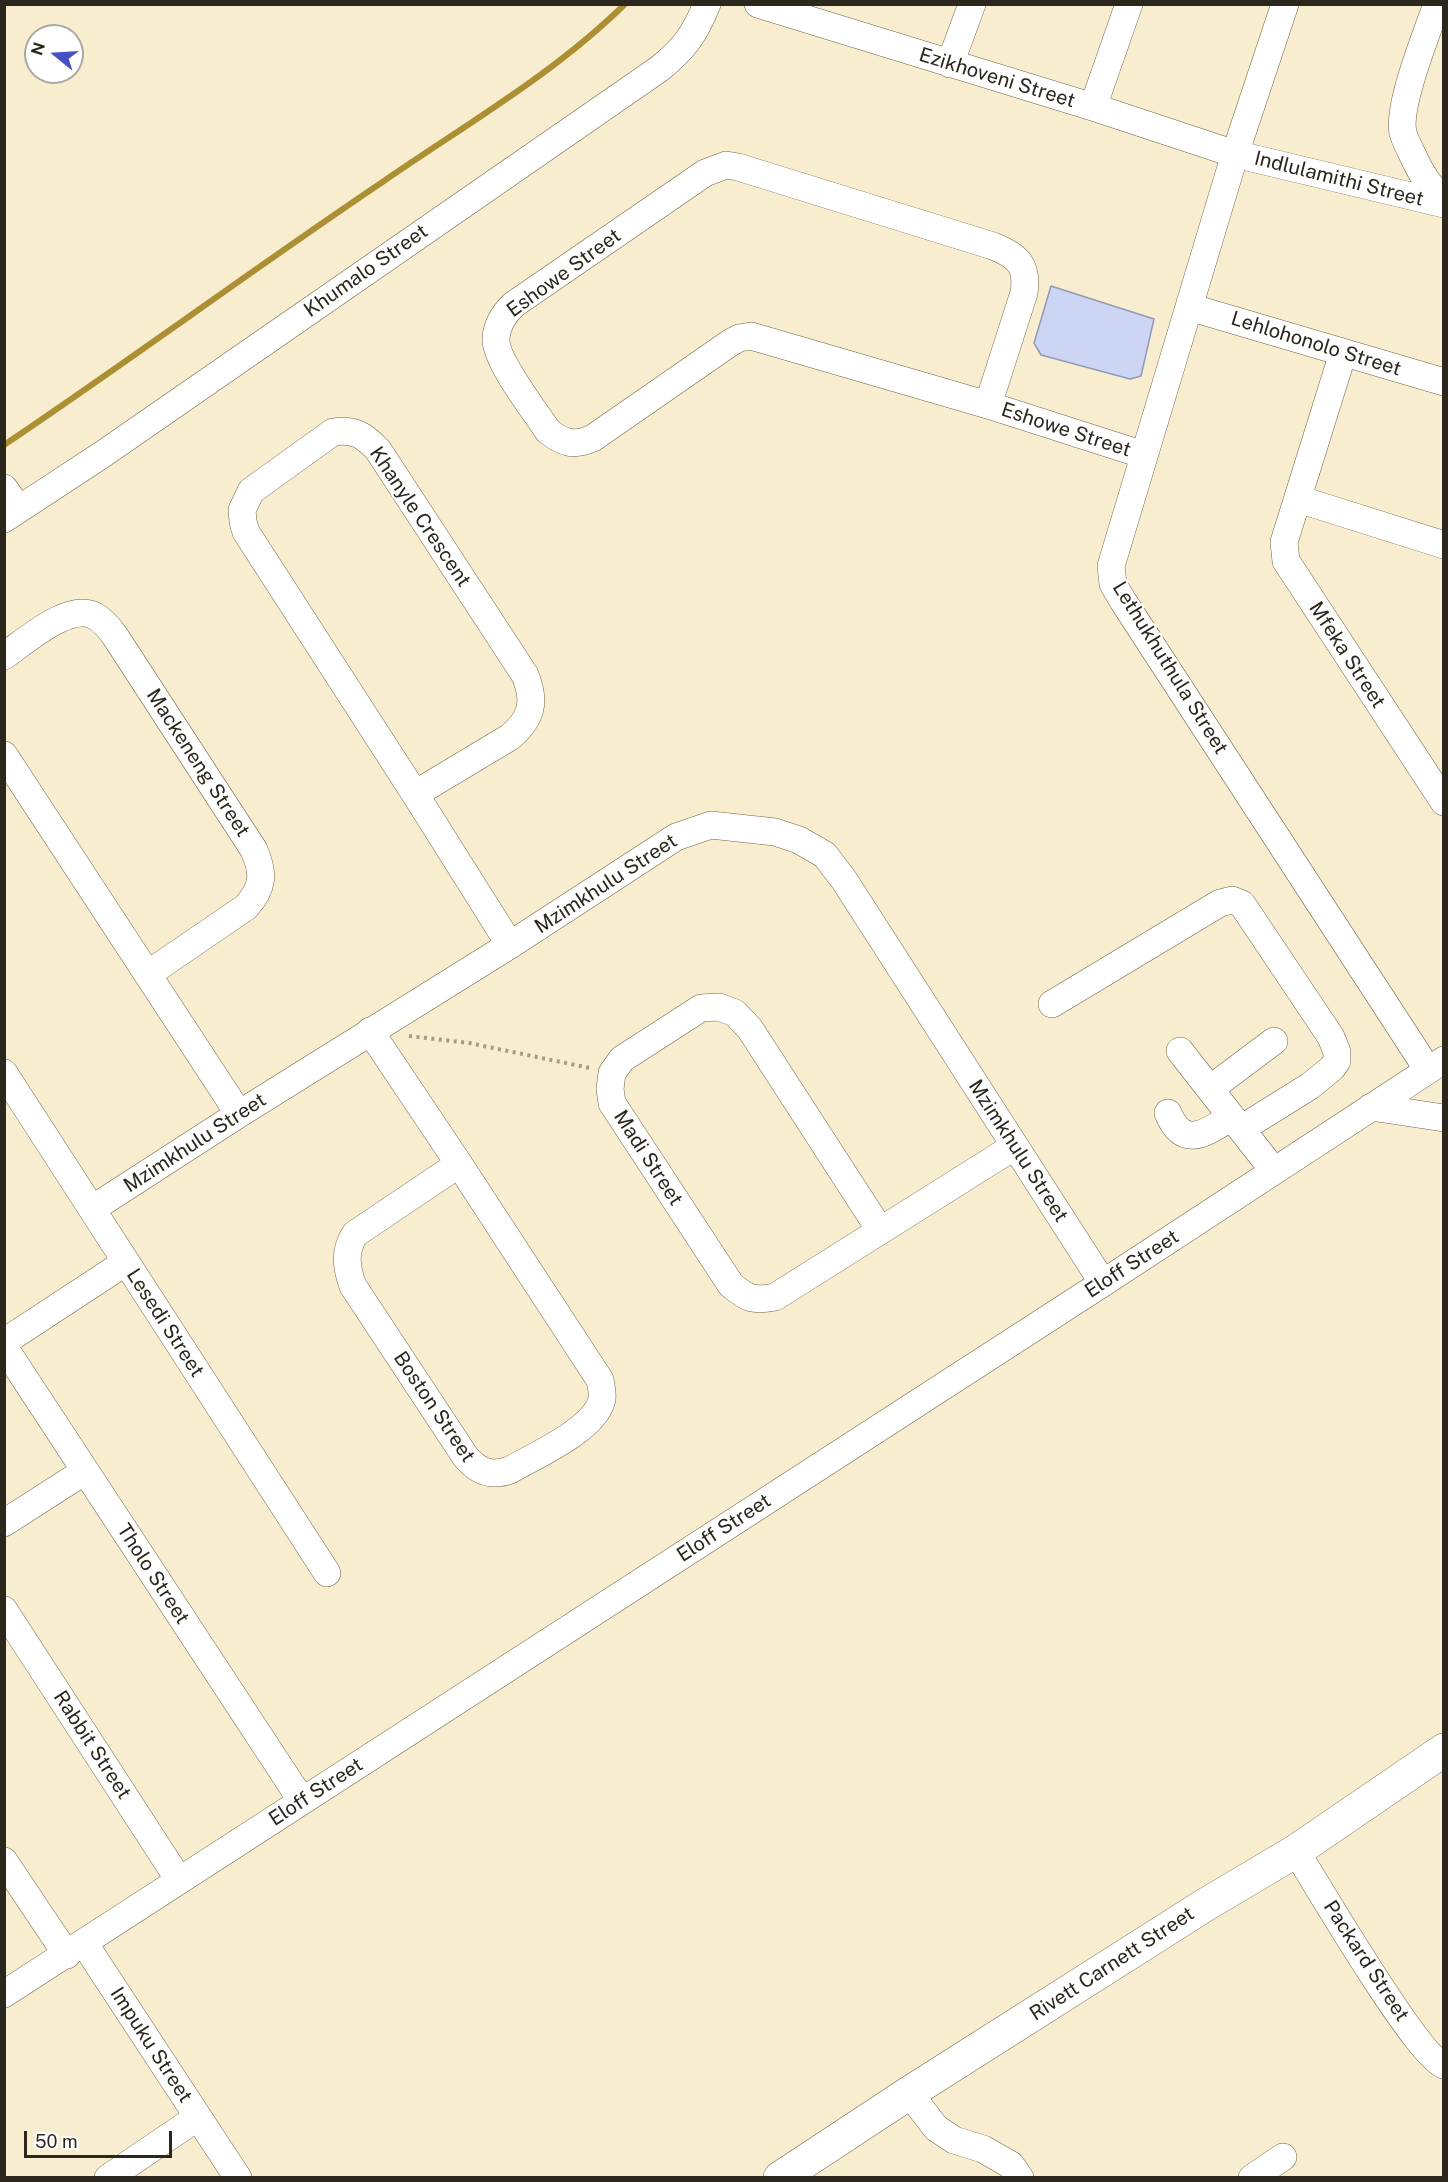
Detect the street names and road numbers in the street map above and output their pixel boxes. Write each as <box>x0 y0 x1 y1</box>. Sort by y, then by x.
street label: Ezikhoveni Street <box>916 43 1078 113</box>
street label: Indlulamithi Street <box>1252 146 1426 212</box>
street label: Khumalo Street <box>300 219 432 323</box>
street label: Eshowe Street <box>502 224 626 322</box>
street label: Lehlohonolo Street <box>1228 307 1404 381</box>
street label: Eshowe Street <box>998 398 1134 462</box>
street label: Khanyle Crescent <box>364 442 476 592</box>
street label: Lethukhuthula Street <box>1107 577 1233 759</box>
street label: Mfeka Street <box>1304 597 1390 713</box>
street label: Mackeneng Street <box>141 684 255 842</box>
street label: Mzimkhulu Street <box>530 829 682 939</box>
street label: Mzimkhulu Street <box>963 1075 1073 1227</box>
street label: Mzimkhulu Street <box>119 1088 271 1198</box>
street label: Madi Street <box>608 1106 688 1210</box>
street label: Eloff Street <box>1080 1225 1184 1303</box>
street label: Lesedi Street <box>121 1264 209 1382</box>
street label: Boston Street <box>388 1347 480 1467</box>
street label: Eloff Street <box>672 1489 776 1567</box>
street label: Tholo Street <box>112 1519 194 1629</box>
street label: Rabbit Street <box>48 1686 136 1804</box>
street label: Eloff Street <box>264 1753 368 1831</box>
street label: Packard Street <box>1318 1896 1414 2026</box>
street label: Rivett Carnett Street <box>1025 1902 1199 2026</box>
street label: Impuku Street <box>105 1983 197 2107</box>

